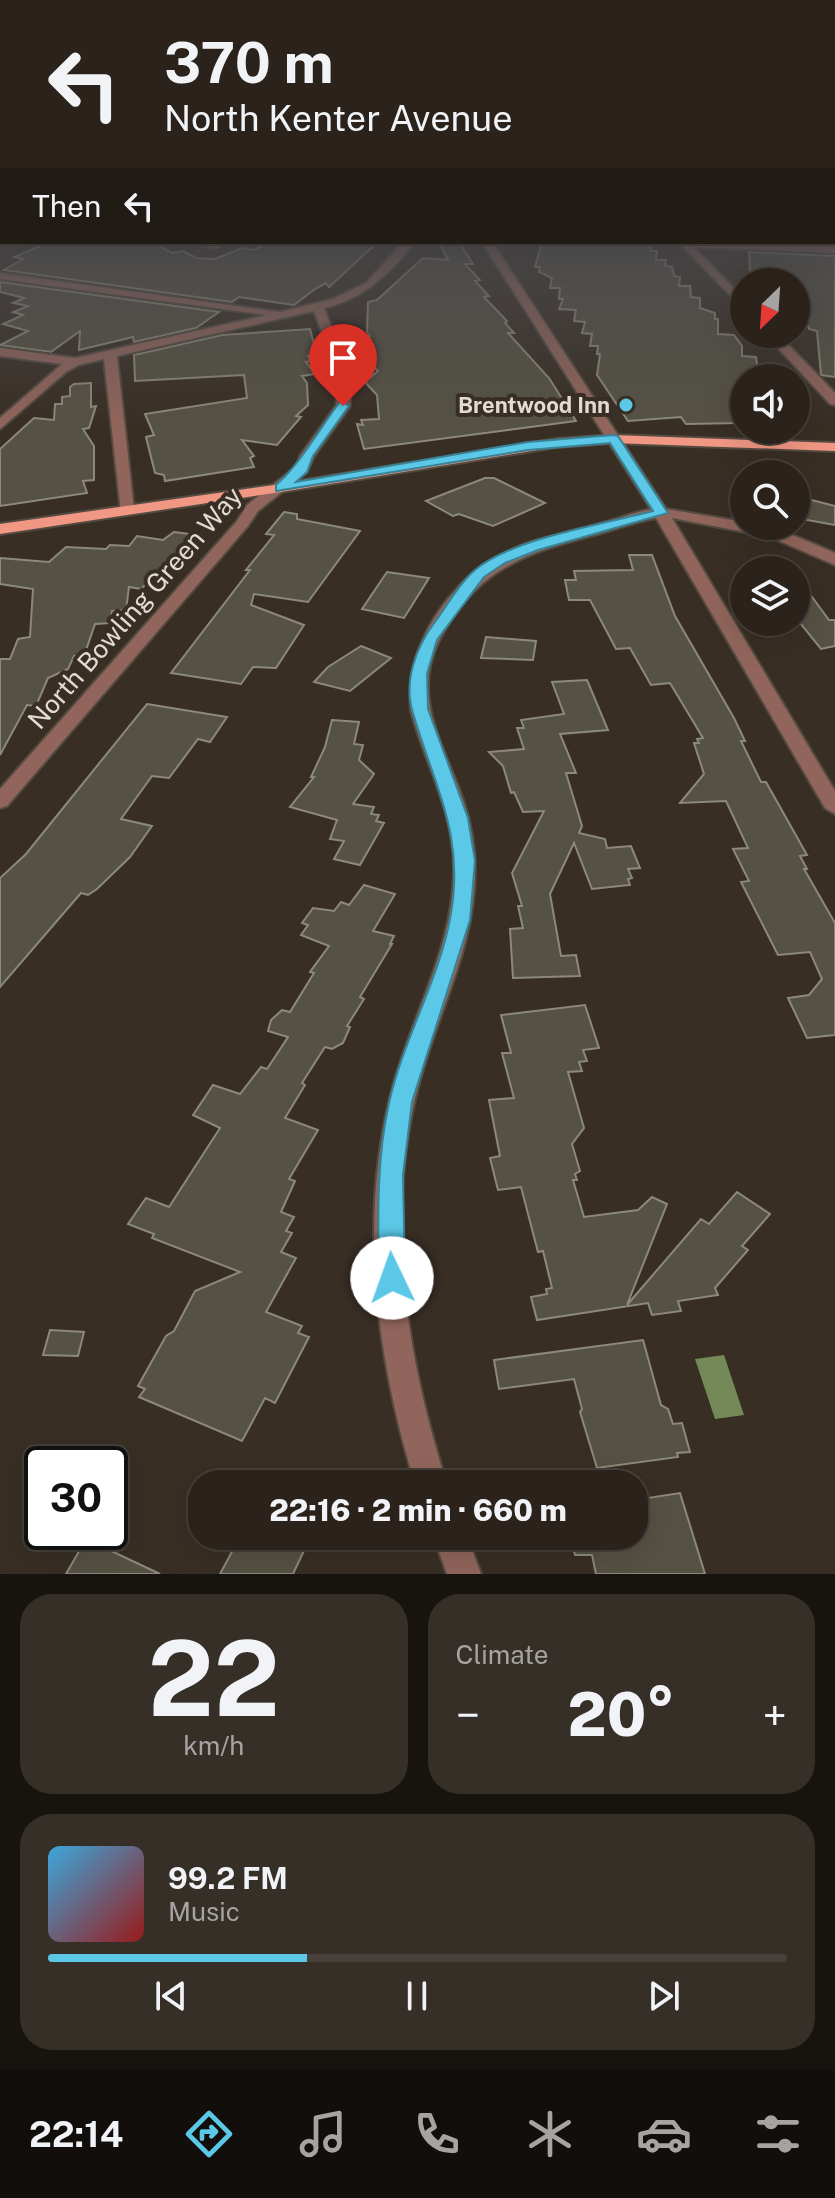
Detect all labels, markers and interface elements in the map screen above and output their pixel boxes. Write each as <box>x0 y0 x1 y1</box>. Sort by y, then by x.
text: 370 m <box>164 30 334 96</box>
icon: left <box>32 32 136 136</box>
text: North Kenter Avenue <box>164 97 513 139</box>
icon: left <box>117 184 161 228</box>
text: Then <box>32 188 101 224</box>
north arrow <box>730 268 810 348</box>
map controls <box>730 268 810 636</box>
pin <box>309 324 377 406</box>
icon: arrive <box>321 336 365 380</box>
button: sound <box>730 364 810 444</box>
place label: Brentwood Inn <box>458 392 610 418</box>
marker: Brentwood Inn <box>617 396 635 414</box>
button: search <box>730 460 810 540</box>
street label: North Bowling Green Way <box>21 480 248 735</box>
button: layers <box>730 556 810 636</box>
position arrow <box>350 1236 434 1320</box>
speed limit sign: 30 <box>24 1446 128 1550</box>
text: 22:16 · 2 min · 660 m <box>269 1492 567 1528</box>
text: 22 <box>148 1617 280 1739</box>
text: Climate <box>456 1639 549 1670</box>
text: 20° <box>568 1679 675 1750</box>
text: − <box>456 1689 480 1741</box>
text: + <box>763 1689 787 1741</box>
text: km/h <box>183 1730 244 1761</box>
text: 99.2 FM <box>168 1860 288 1896</box>
text: Music <box>168 1896 240 1927</box>
icon: previous <box>149 1974 193 2018</box>
icon: pause <box>395 1974 439 2018</box>
icon: next <box>642 1974 686 2018</box>
icon: directions <box>181 2106 237 2162</box>
icon: music <box>295 2106 351 2162</box>
icon: phone <box>409 2106 465 2162</box>
icon: climate <box>522 2106 578 2162</box>
icon: car <box>636 2106 692 2162</box>
icon: filters <box>750 2106 806 2162</box>
text: 22:14 <box>29 2113 123 2155</box>

